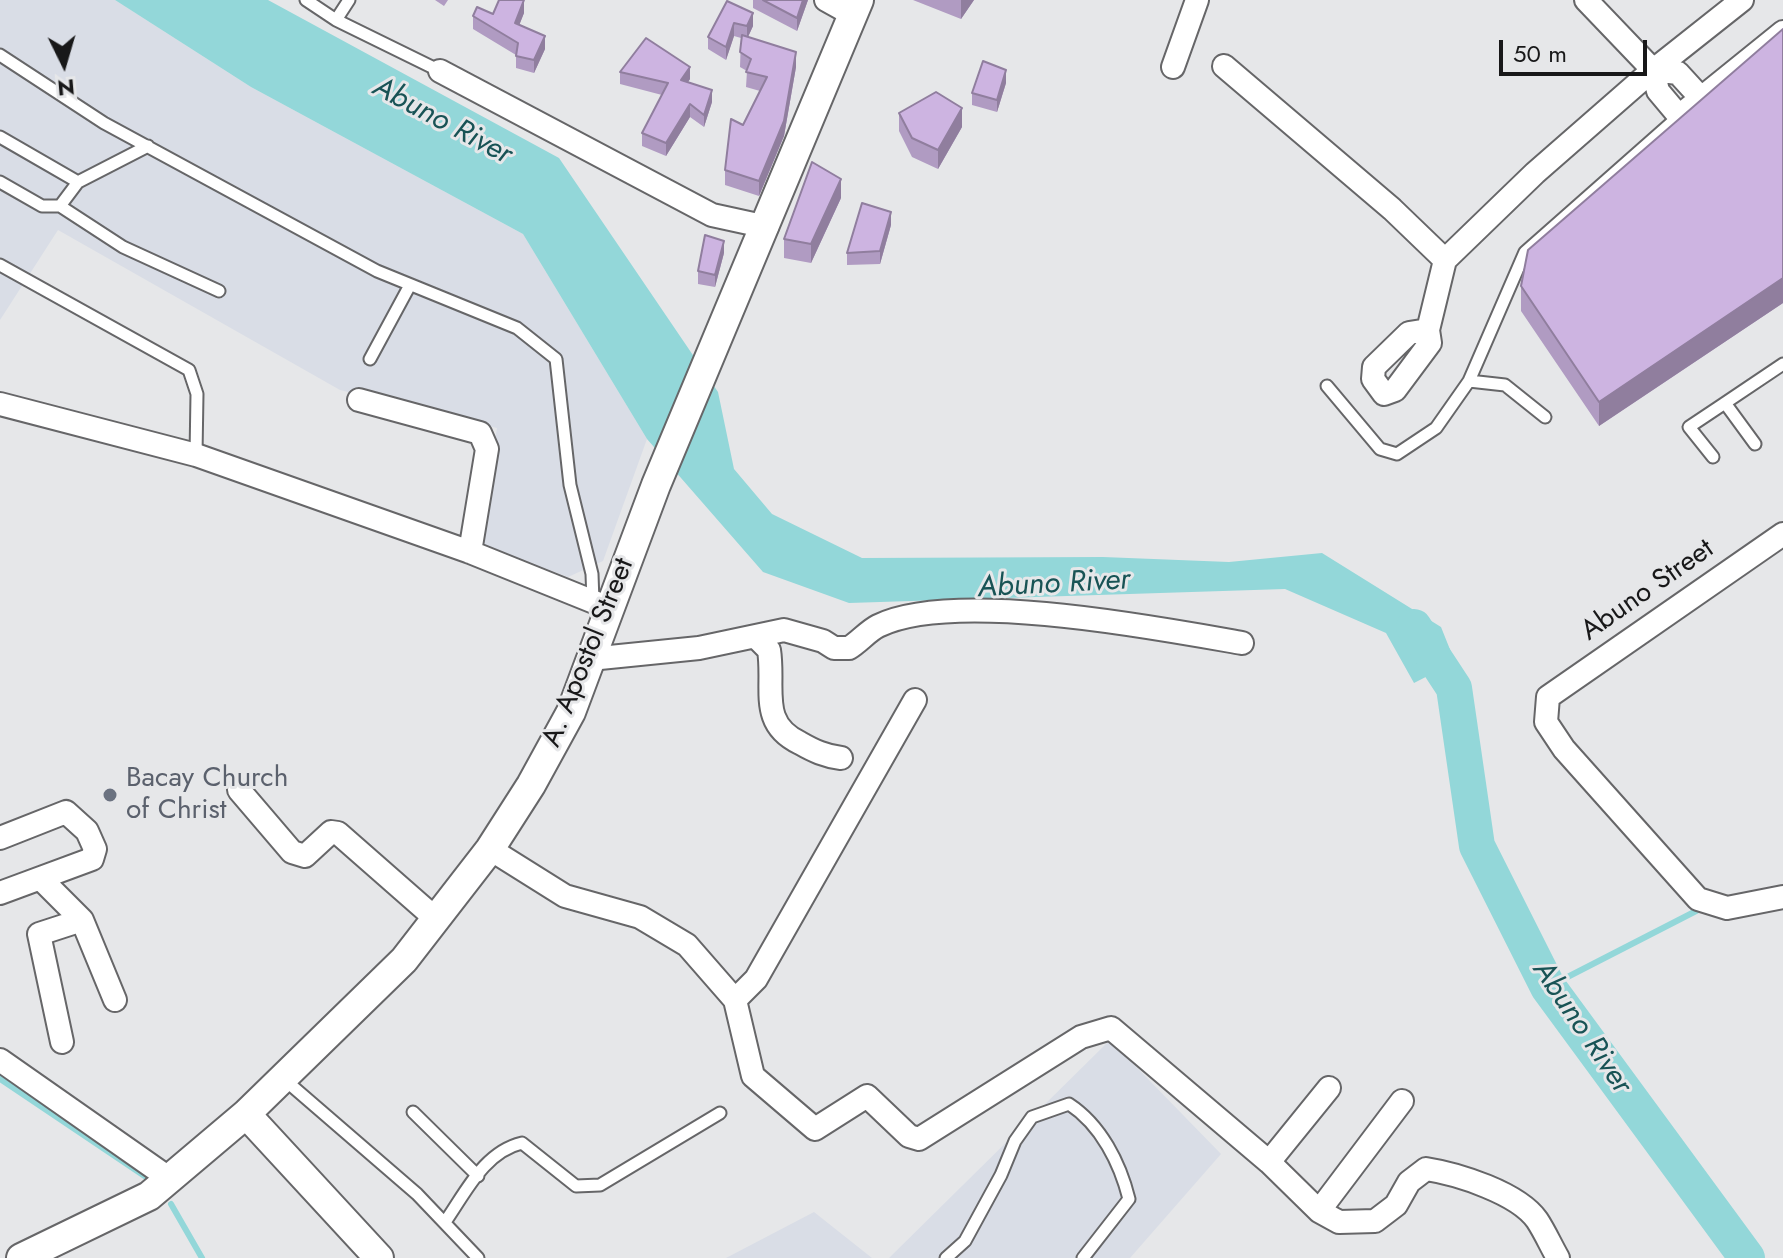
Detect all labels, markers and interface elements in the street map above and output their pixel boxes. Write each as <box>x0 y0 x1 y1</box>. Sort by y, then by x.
north arrow <box>24 24 104 104</box>
scale bar <box>1503 24 1651 74</box>
text: 50 m <box>1513 36 1567 71</box>
water label: Abuno River <box>366 70 518 174</box>
text: N <box>56 71 76 105</box>
street label: Abuno Street <box>1575 533 1721 649</box>
street label: A. Apostol Street <box>536 554 642 752</box>
water label: Abuno River <box>977 563 1131 607</box>
place label: Bacay Church of Christ <box>126 762 288 828</box>
marker: Bacay Church of Christ <box>101 786 119 804</box>
water label: Abuno River <box>1523 955 1639 1101</box>

